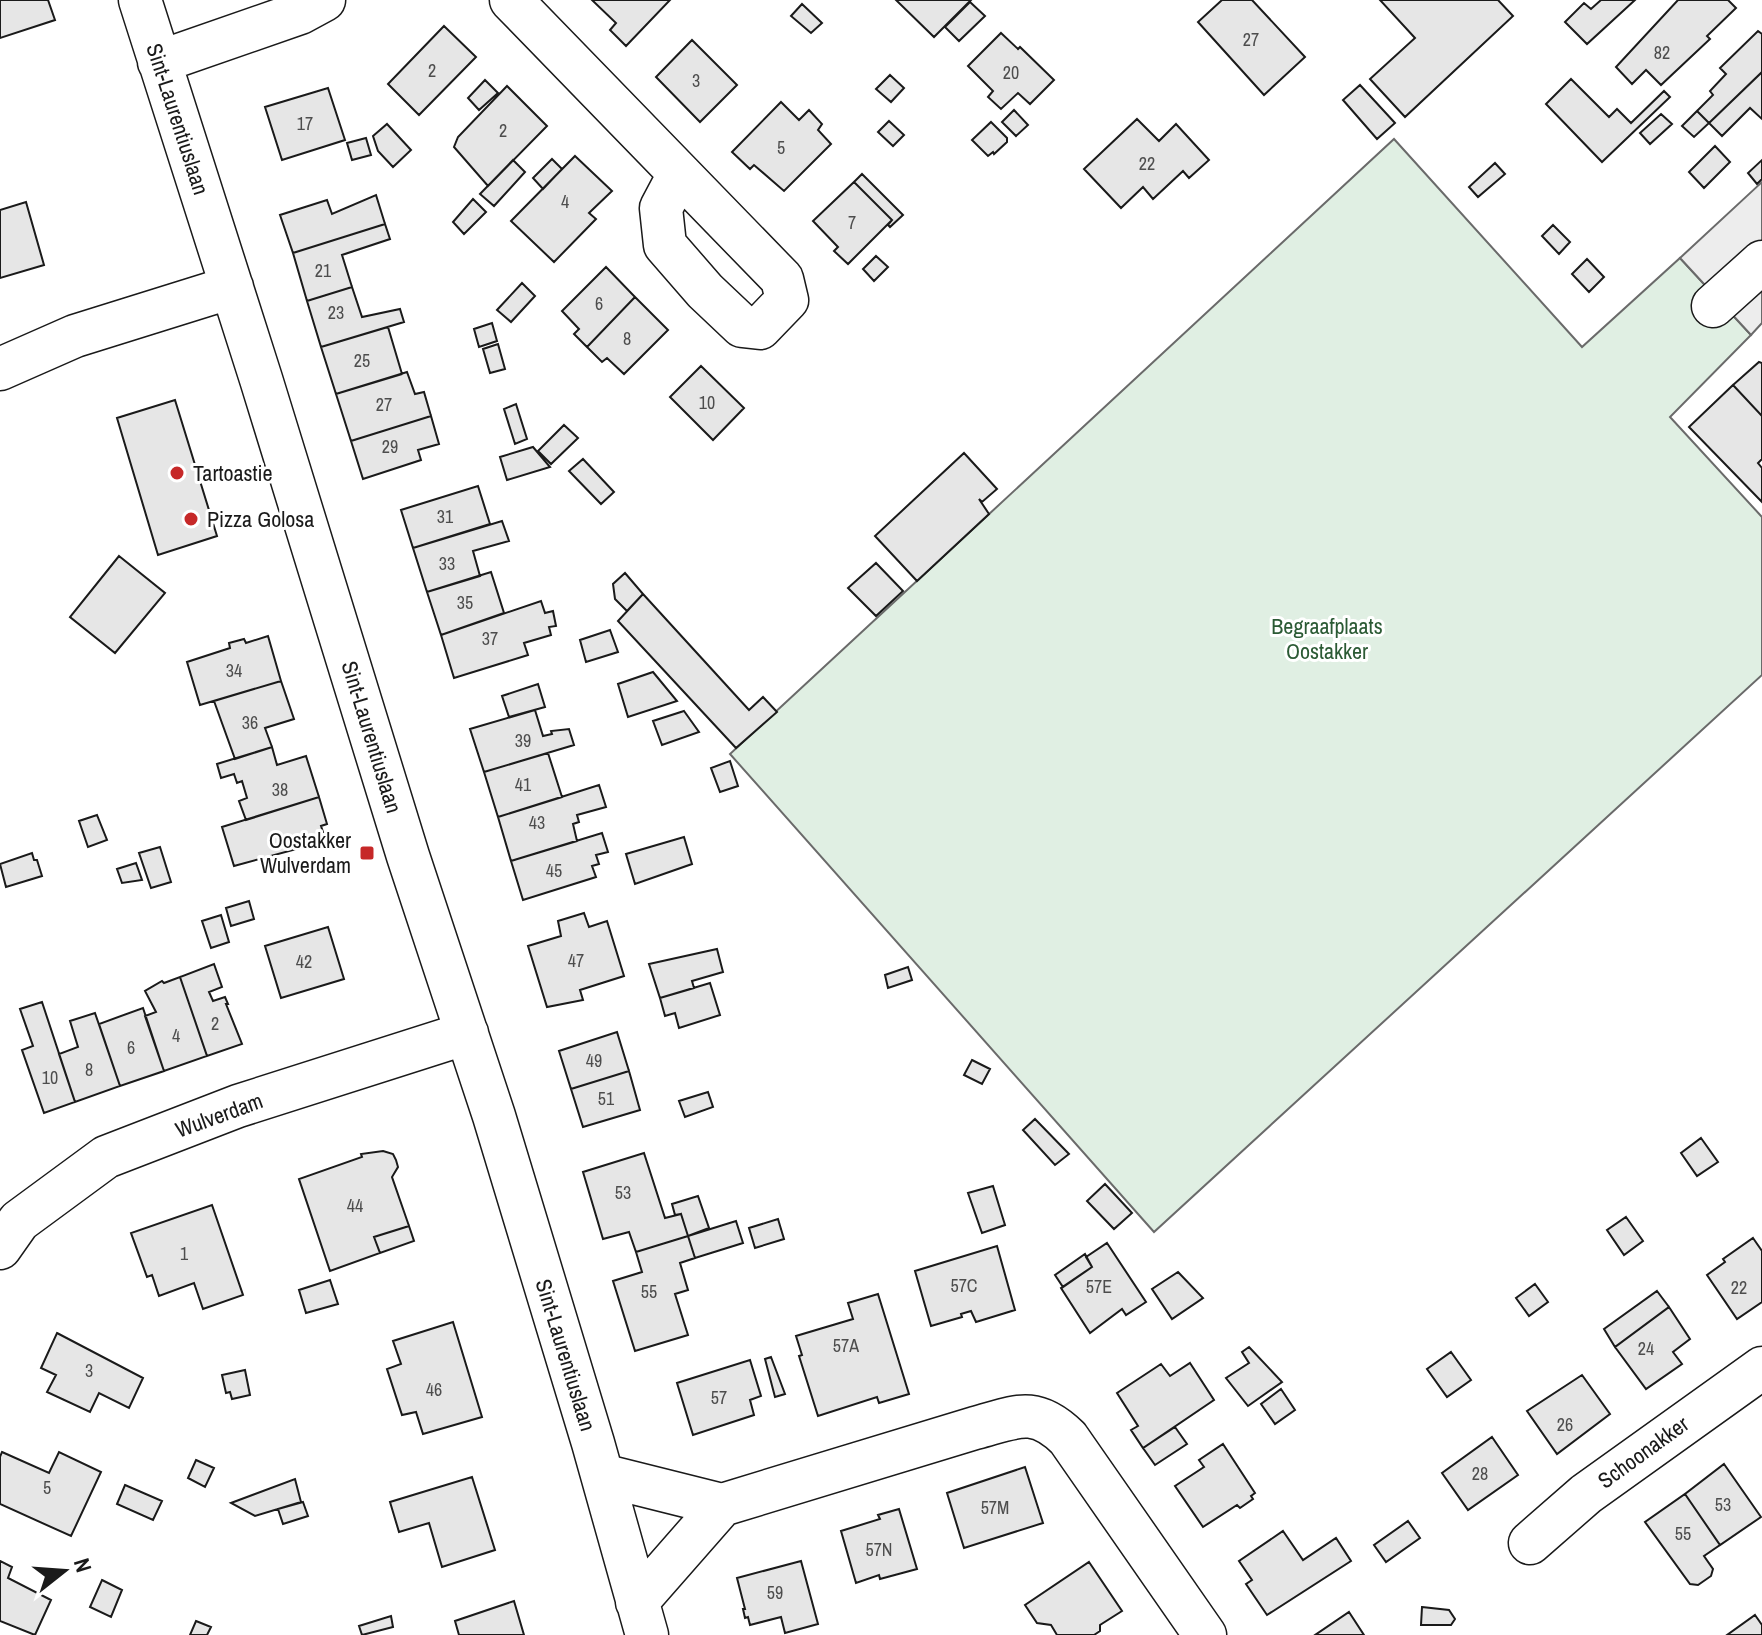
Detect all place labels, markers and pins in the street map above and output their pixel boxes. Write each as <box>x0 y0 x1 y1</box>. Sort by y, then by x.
place label: Tartoastie <box>193 458 273 488</box>
marker: Tartoastie <box>168 464 186 482</box>
place label: Pizza Golosa <box>207 504 314 534</box>
marker: Pizza Golosa <box>182 510 200 528</box>
place label: Oostakker Wulverdam <box>260 825 351 880</box>
marker: Oostakker Wulverdam <box>358 844 376 862</box>

